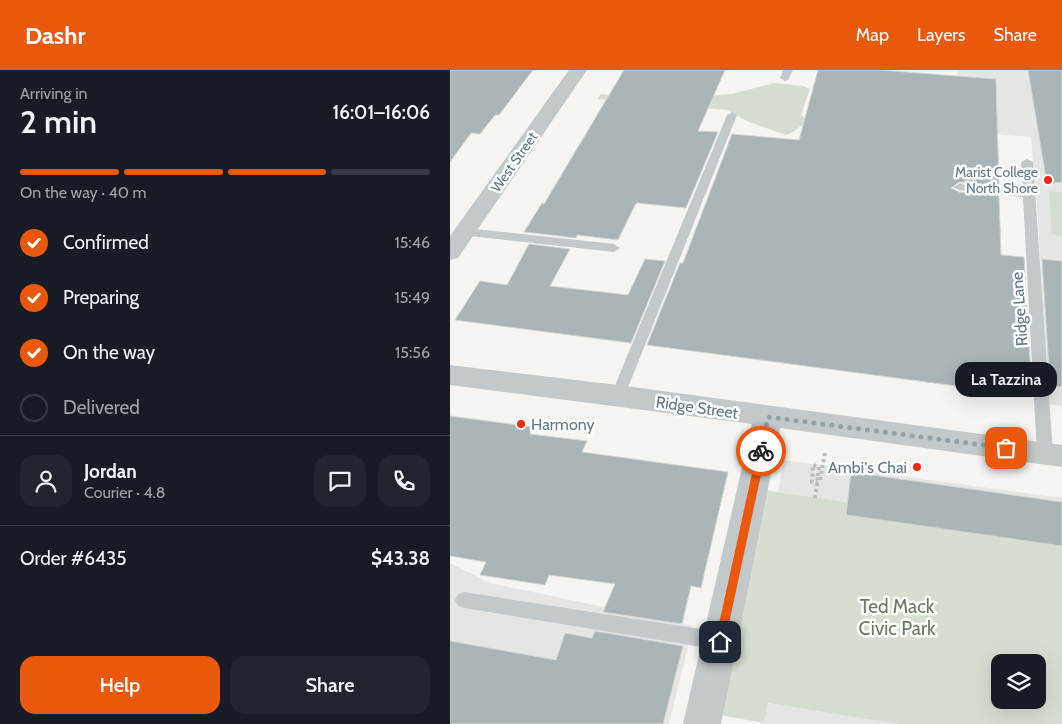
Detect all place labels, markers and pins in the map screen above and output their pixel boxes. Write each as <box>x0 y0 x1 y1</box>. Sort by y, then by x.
place label: Marist College North Shore <box>955 163 1038 197</box>
marker: Marist College North Shore <box>1042 174 1054 186</box>
callout: La Tazzina <box>955 363 1057 398</box>
place label: Harmony <box>531 415 595 434</box>
marker: Harmony <box>515 418 527 430</box>
pin <box>985 427 1027 469</box>
place label: Ambi's Chai <box>828 458 907 477</box>
marker: Ambi's Chai <box>911 461 923 473</box>
pin <box>699 621 741 663</box>

